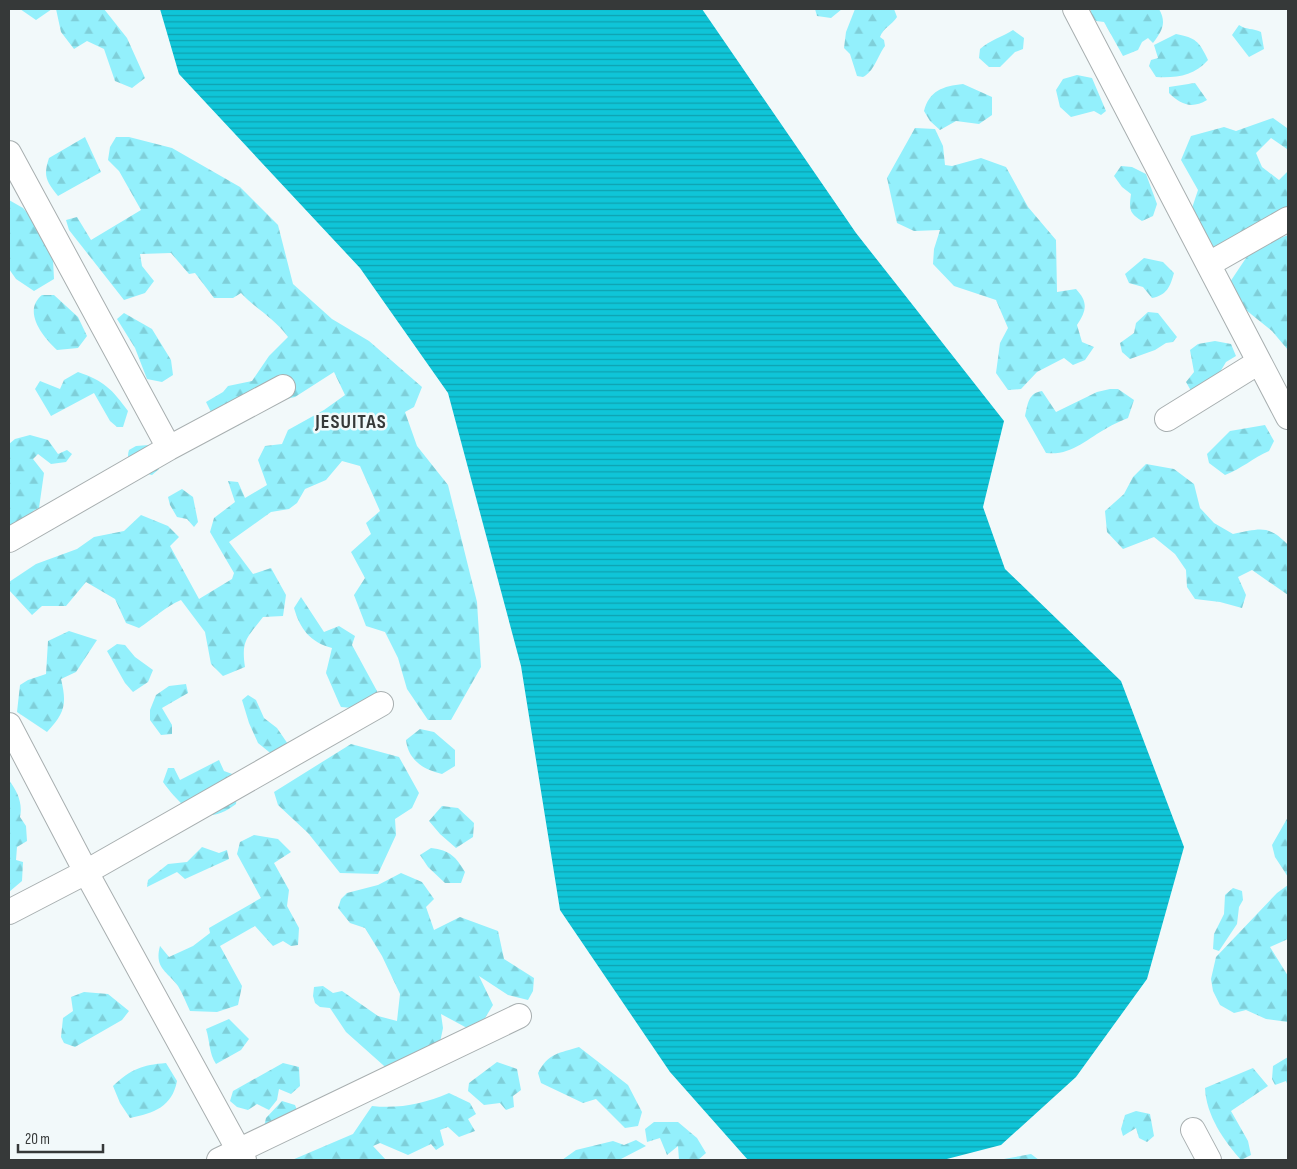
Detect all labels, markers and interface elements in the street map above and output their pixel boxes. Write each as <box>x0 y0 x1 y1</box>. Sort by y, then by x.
district label: JESUITAS <box>314 410 387 434</box>
scale bar <box>18 1122 102 1154</box>
text: 20 m <box>25 1130 50 1149</box>

